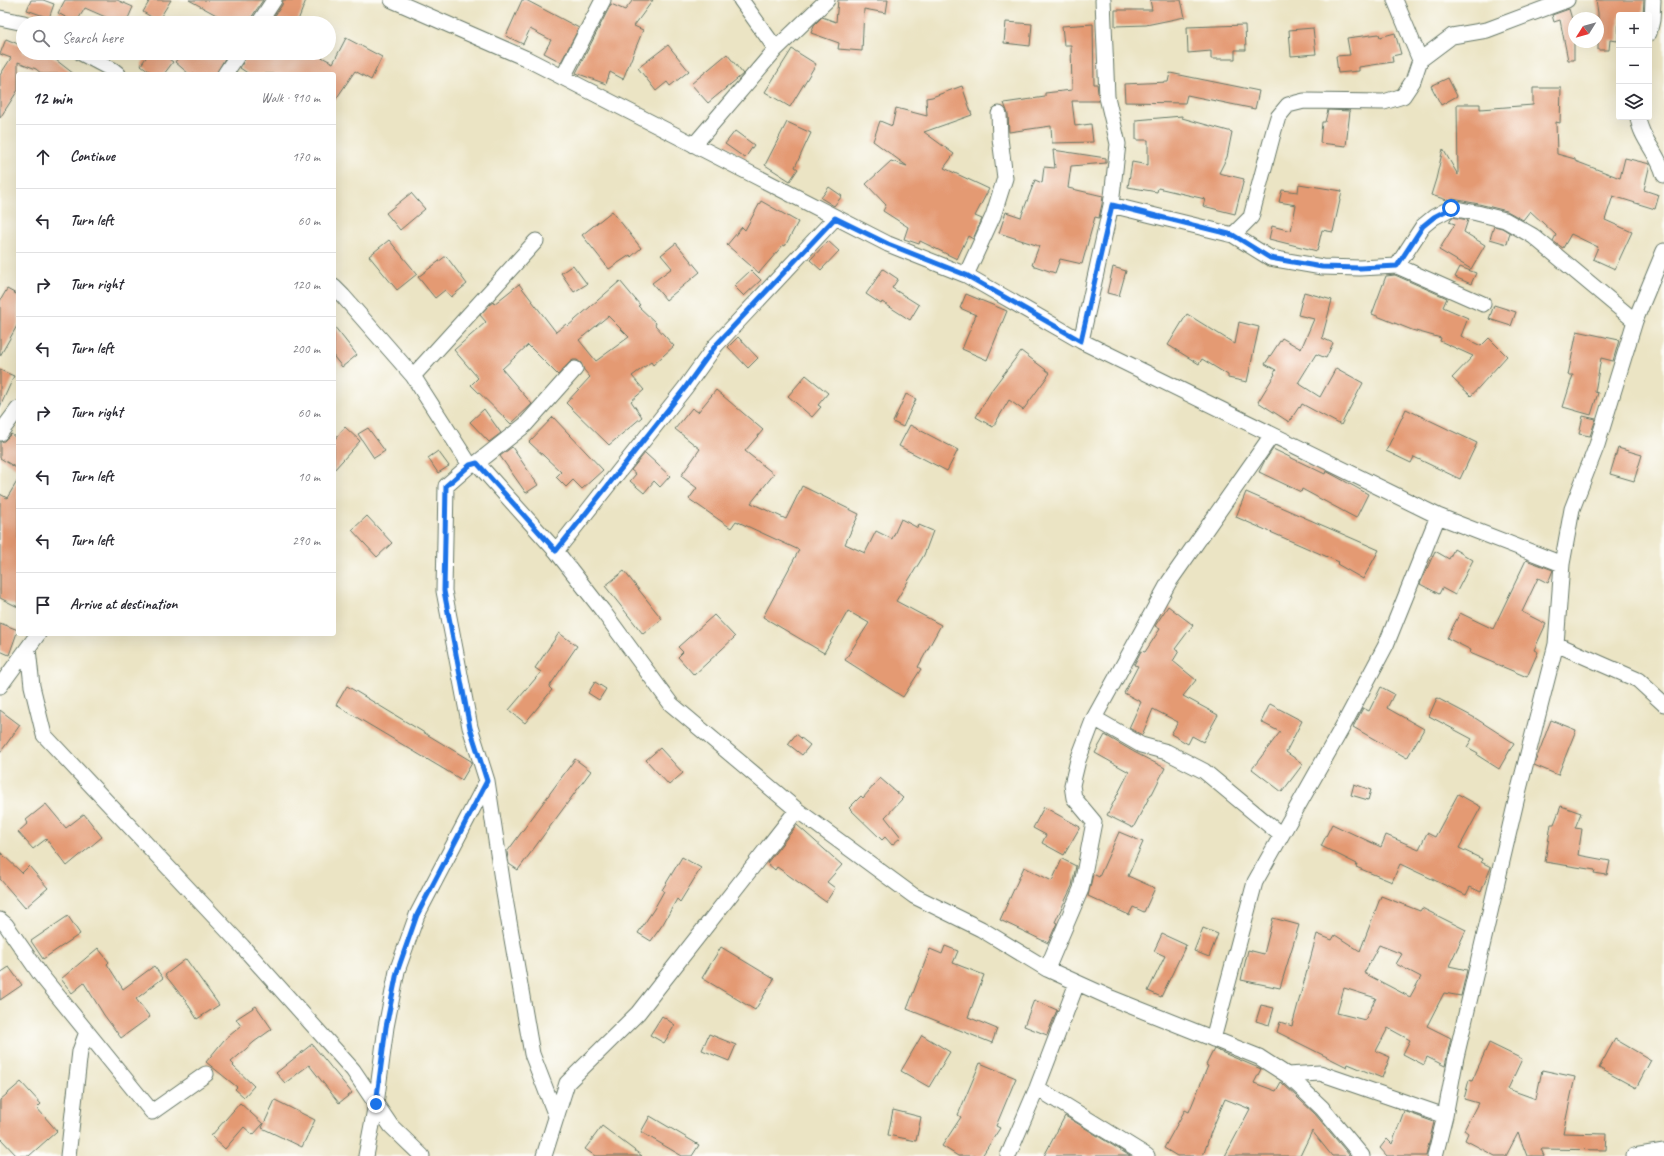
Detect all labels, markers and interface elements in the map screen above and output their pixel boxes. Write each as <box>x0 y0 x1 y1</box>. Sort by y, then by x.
north arrow <box>1568 12 1604 48</box>
map controls <box>1616 12 1652 120</box>
button: + <box>1616 12 1652 48</box>
search box <box>16 16 336 60</box>
icon: search <box>30 27 52 49</box>
text: Search here <box>62 29 123 48</box>
button: − <box>1616 48 1652 84</box>
button: layers <box>1616 84 1652 120</box>
text: 12 min <box>32 88 72 109</box>
text: Walk · 910 m <box>261 90 320 106</box>
icon: ahead <box>32 146 54 168</box>
text: Continue <box>70 147 115 166</box>
text: 170 m <box>292 149 320 165</box>
route start <box>1442 199 1460 217</box>
icon: left <box>32 210 54 232</box>
text: Turn left <box>70 211 113 230</box>
text: 60 m <box>298 213 320 229</box>
icon: right <box>32 274 54 296</box>
text: Turn right <box>70 275 123 294</box>
text: 120 m <box>292 277 320 293</box>
icon: left <box>32 338 54 360</box>
text: Turn left <box>70 339 113 358</box>
text: 200 m <box>292 341 320 357</box>
icon: right <box>32 402 54 424</box>
text: Turn right <box>70 403 123 422</box>
text: 60 m <box>298 405 320 421</box>
icon: left <box>32 466 54 488</box>
text: Turn left <box>70 467 113 486</box>
text: 10 m <box>298 469 320 485</box>
icon: left <box>32 530 54 552</box>
text: Turn left <box>70 531 113 550</box>
text: 290 m <box>292 533 320 549</box>
icon: arrive <box>32 594 54 616</box>
text: Arrive at destination <box>70 595 177 614</box>
route end <box>367 1095 385 1113</box>

